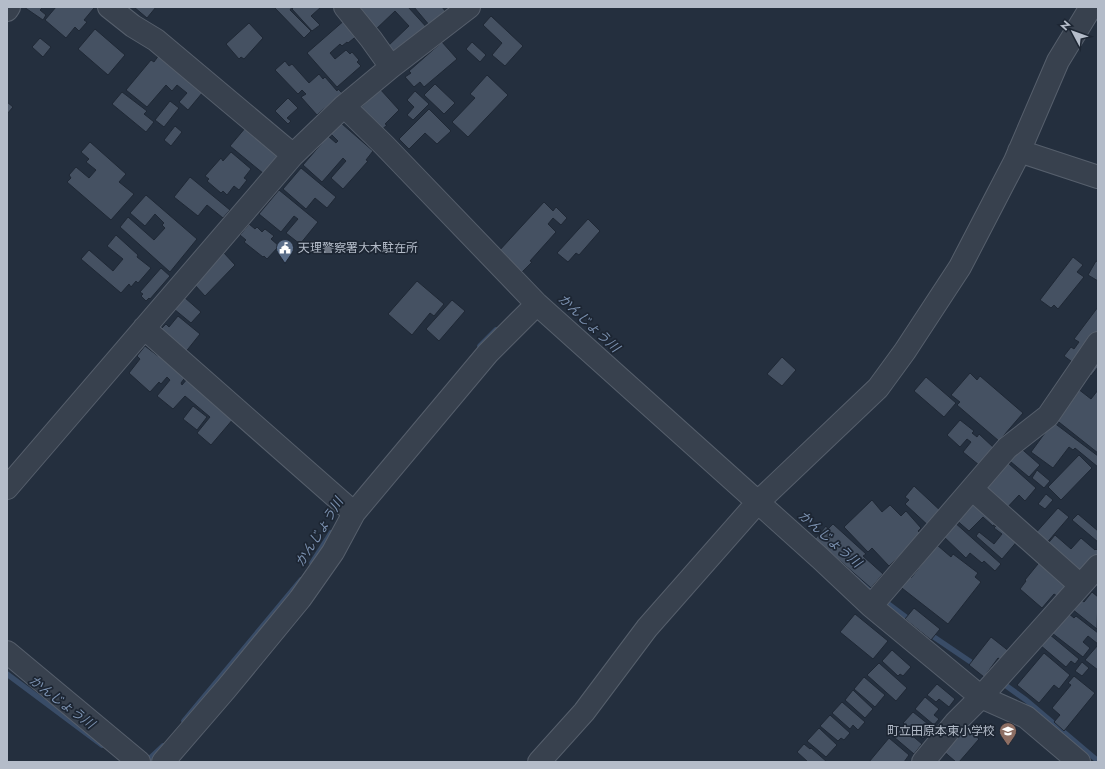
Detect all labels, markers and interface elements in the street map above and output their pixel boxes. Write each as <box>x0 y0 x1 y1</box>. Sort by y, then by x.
north arrow <box>1053 12 1093 52</box>
text: N <box>1057 17 1074 34</box>
public building icon: 天理警察署大木駐在所 <box>275 238 295 263</box>
place label: 天理警察署大木駐在所 <box>298 239 418 257</box>
water label: かんじょう川 <box>554 289 625 358</box>
water label: かんじょう川 <box>290 492 349 570</box>
water label: かんじょう川 <box>794 506 867 573</box>
water label: かんじょう川 <box>25 671 100 734</box>
school or university icon: 町立田原本東小学校 <box>998 721 1018 746</box>
place label: 町立田原本東小学校 <box>887 722 995 740</box>

